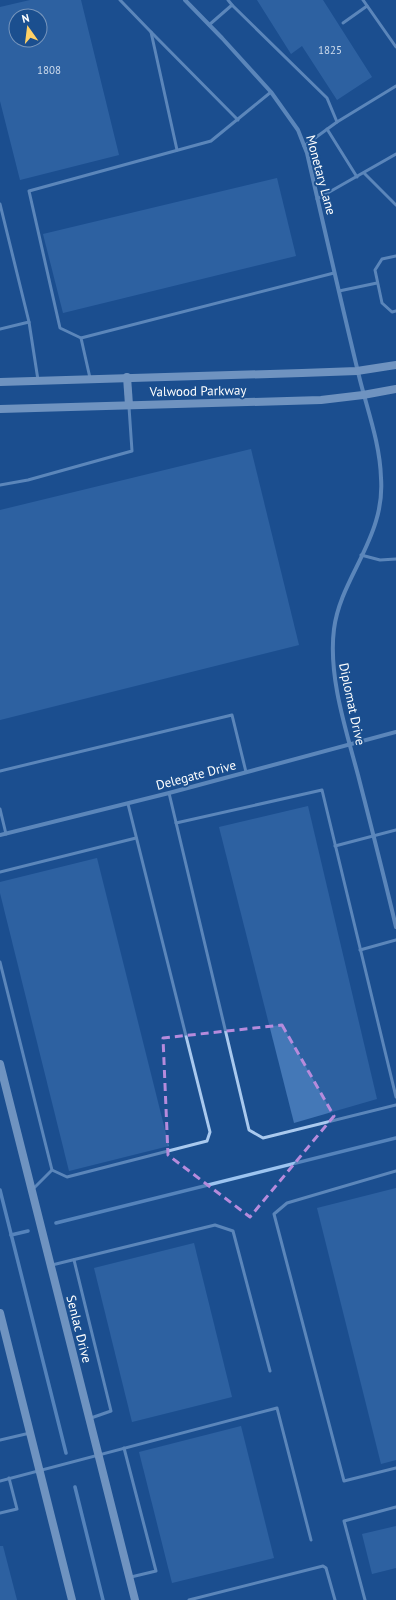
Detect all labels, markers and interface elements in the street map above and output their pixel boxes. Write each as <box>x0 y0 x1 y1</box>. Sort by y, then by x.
north arrow <box>8 8 48 48</box>
text: N <box>20 11 31 26</box>
house number: 1825 <box>318 43 342 57</box>
house number: 1808 <box>37 63 61 77</box>
street label: Monetary Lane <box>302 133 340 217</box>
street label: Valwood Parkway <box>148 382 247 400</box>
street label: Diplomat Drive <box>335 661 369 747</box>
street label: Delegate Drive <box>154 756 238 794</box>
street label: Senlac Drive <box>62 1293 96 1365</box>

